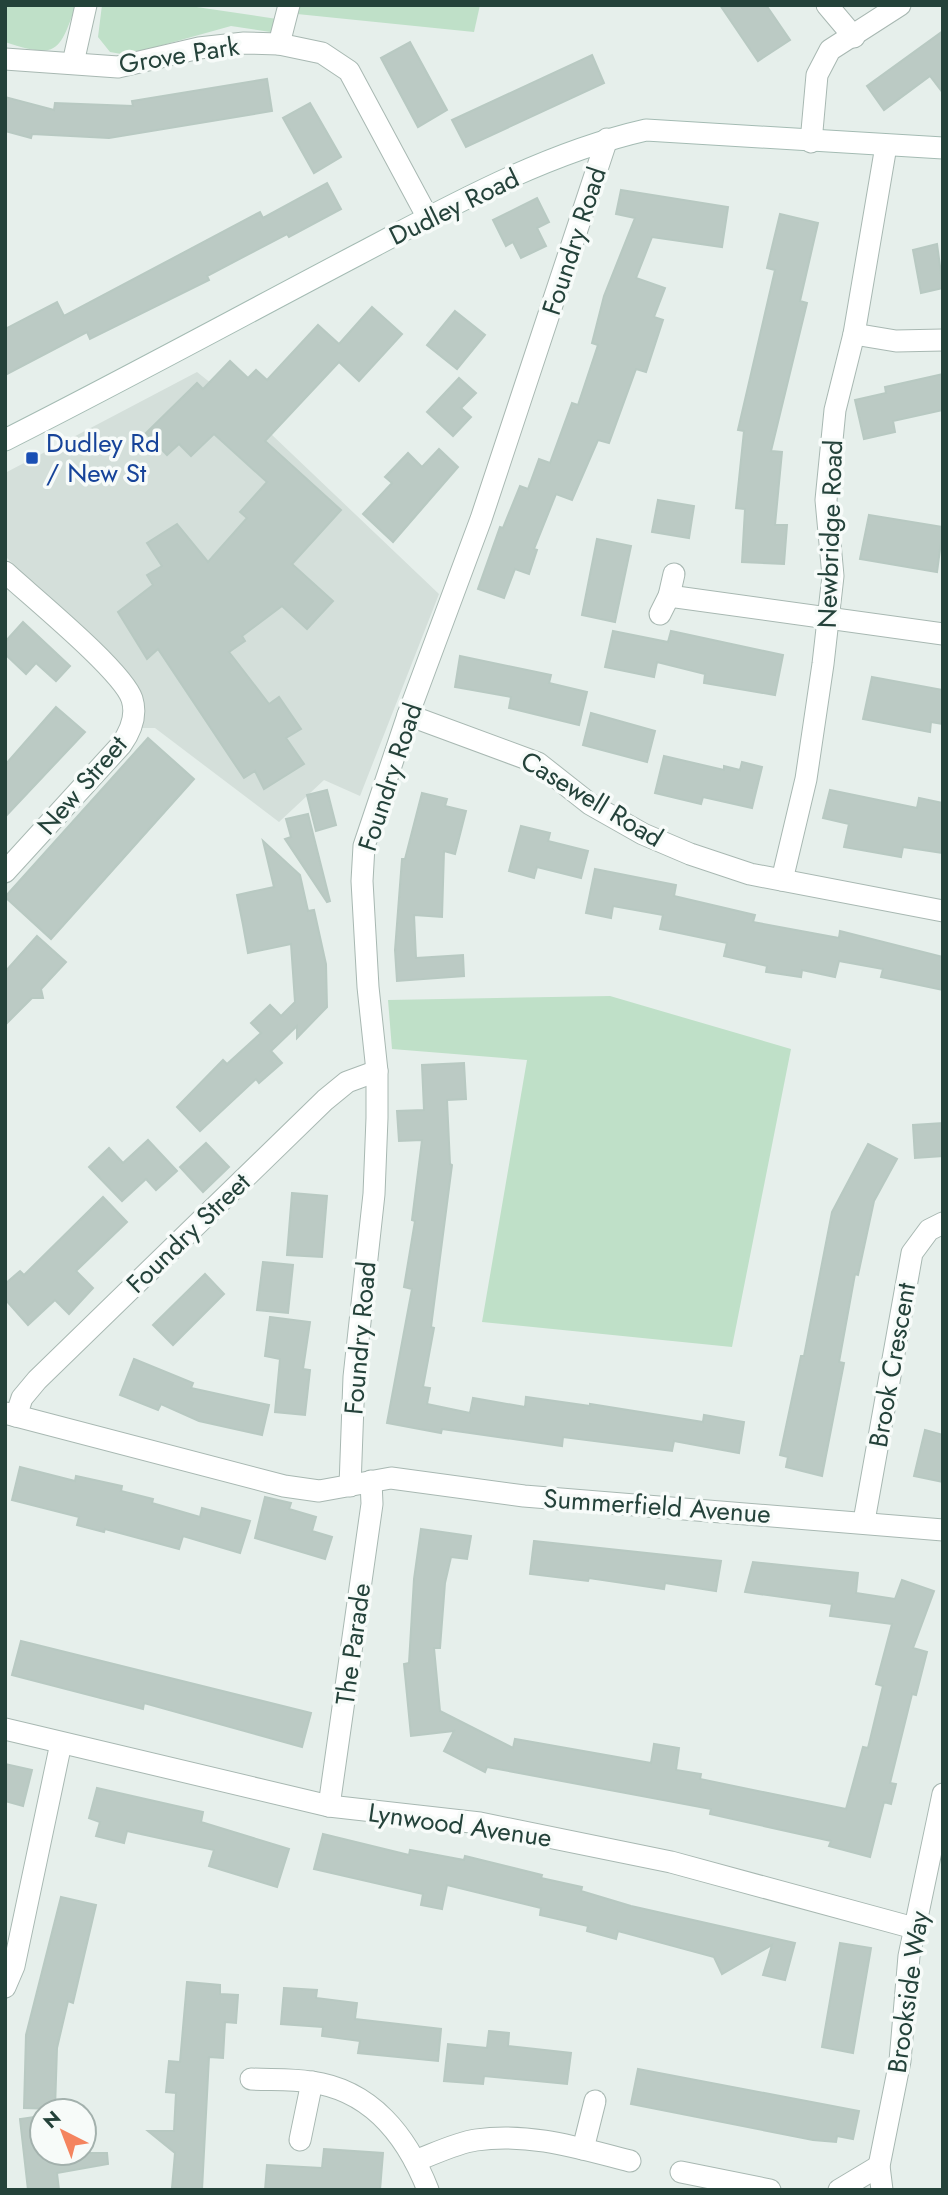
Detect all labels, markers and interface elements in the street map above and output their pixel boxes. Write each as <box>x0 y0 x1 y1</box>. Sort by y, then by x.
street label: Grove Park <box>116 27 242 83</box>
street label: Dudley Road <box>383 159 525 255</box>
street label: Foundry Road <box>532 162 616 320</box>
place label: Dudley Rd / New St <box>46 424 160 492</box>
street label: Newbridge Road <box>808 439 852 629</box>
marker: Dudley Rd / New St <box>24 450 40 466</box>
street label: Foundry Road <box>348 698 432 856</box>
street label: New Street <box>28 726 136 843</box>
street label: Casewell Road <box>514 741 670 857</box>
street label: Foundry Street <box>117 1163 259 1302</box>
street label: Foundry Road <box>334 1260 386 1416</box>
street label: Brook Crescent <box>859 1279 925 1450</box>
street label: Summerfield Avenue <box>542 1479 772 1533</box>
street label: The Parade <box>326 1581 380 1707</box>
street label: Lynwood Avenue <box>366 1793 554 1857</box>
street label: Brookside Way <box>878 1908 938 2075</box>
north arrow <box>28 2097 98 2167</box>
text: N <box>37 2105 67 2135</box>

